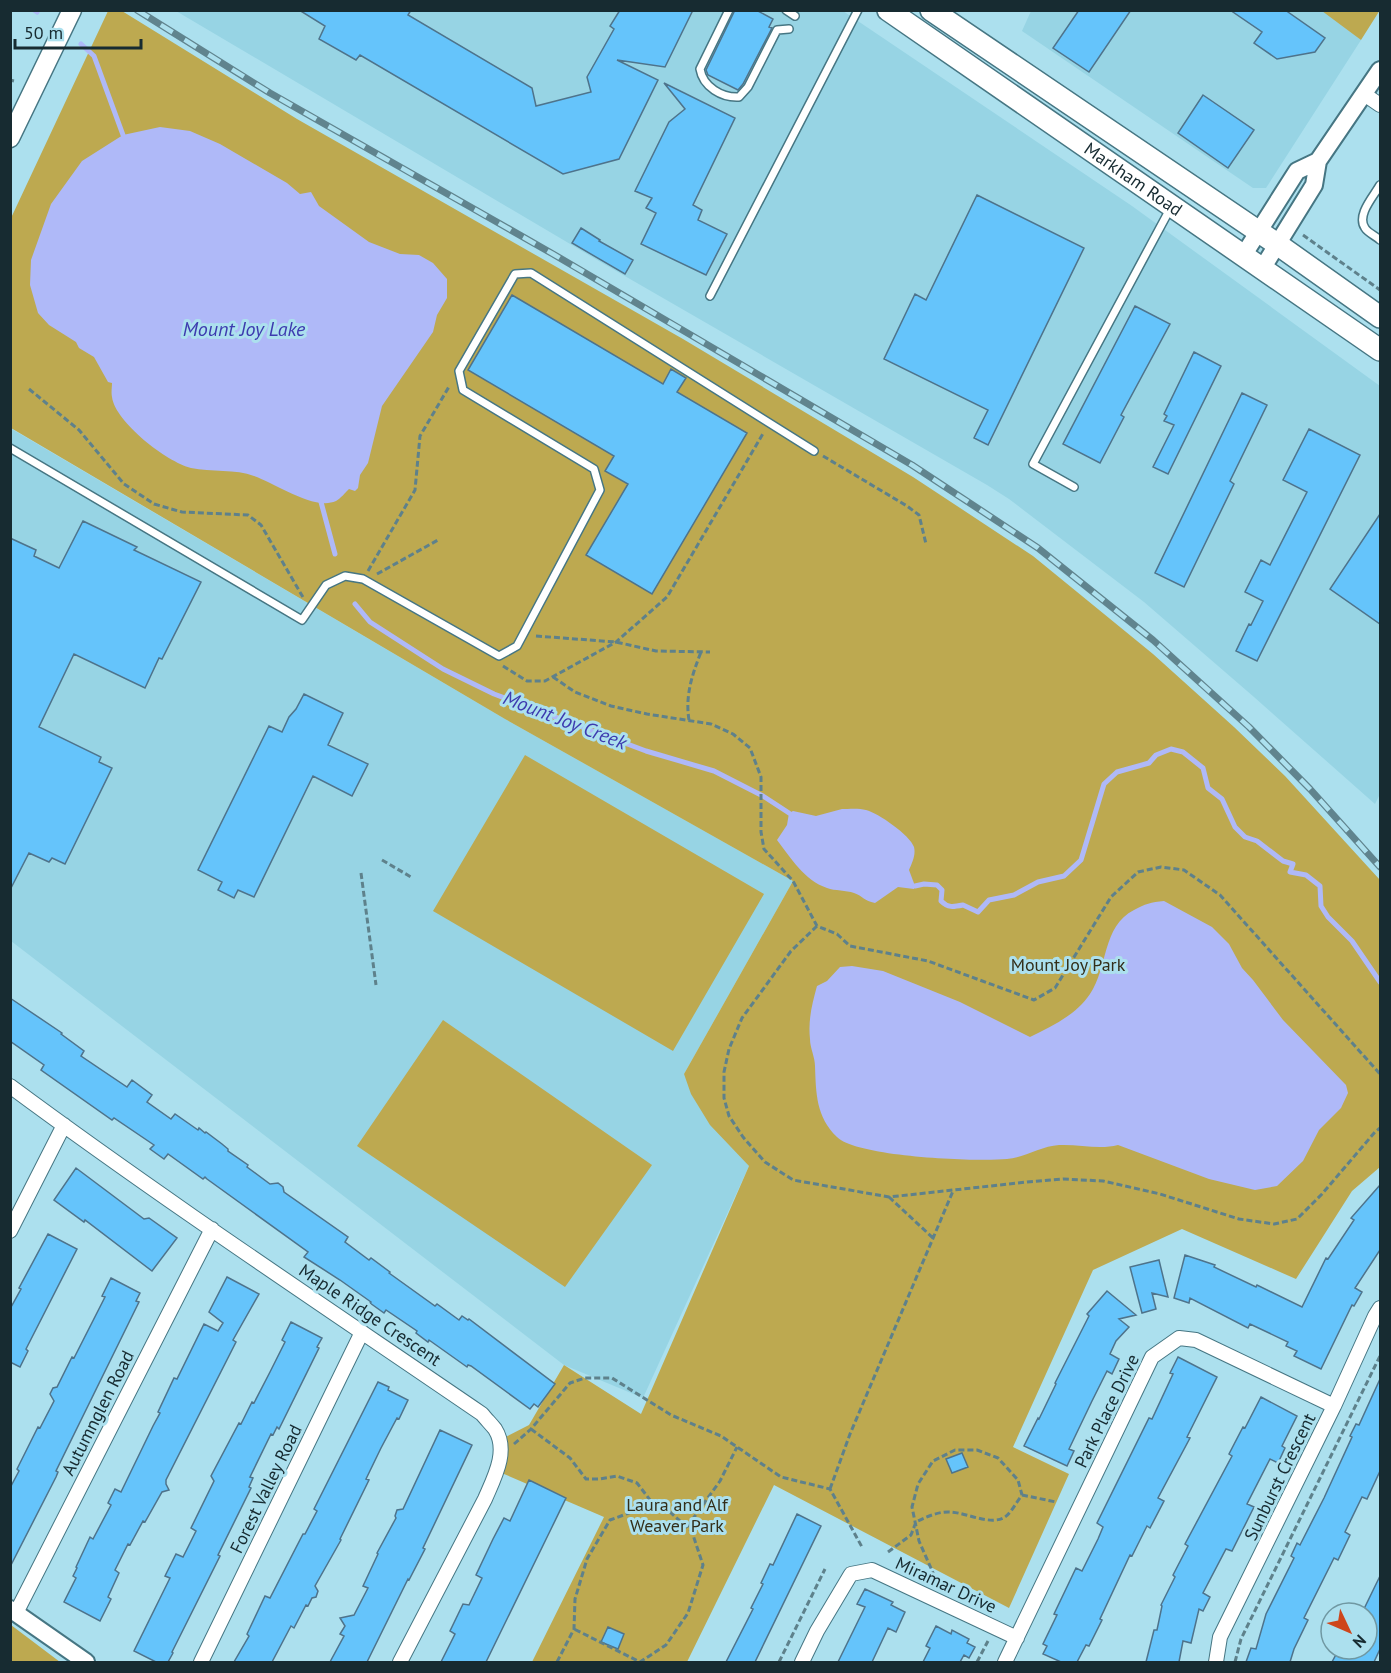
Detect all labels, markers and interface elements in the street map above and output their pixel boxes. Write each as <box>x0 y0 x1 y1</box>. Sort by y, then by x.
scale bar <box>15 12 141 50</box>
text: 50 m <box>24 21 63 44</box>
street label: Markham Road <box>1080 137 1187 221</box>
water label: Mount Joy Lake <box>183 316 306 342</box>
water label: Mount Joy Creek <box>499 685 631 756</box>
park label: Mount Joy Park <box>1011 953 1126 976</box>
street label: Maple Ridge Crescent <box>295 1258 446 1371</box>
street label: Autumnglen Road <box>56 1346 139 1479</box>
street label: Park Place Drive <box>1069 1350 1144 1471</box>
street label: Sunburst Crescent <box>1239 1409 1320 1544</box>
street label: Forest Valley Road <box>224 1421 307 1557</box>
park label: Laura and Alf Weaver Park <box>626 1493 729 1537</box>
street label: Miramar Drive <box>892 1551 1000 1618</box>
north arrow <box>1319 1601 1379 1661</box>
text: N <box>1349 1631 1371 1652</box>

